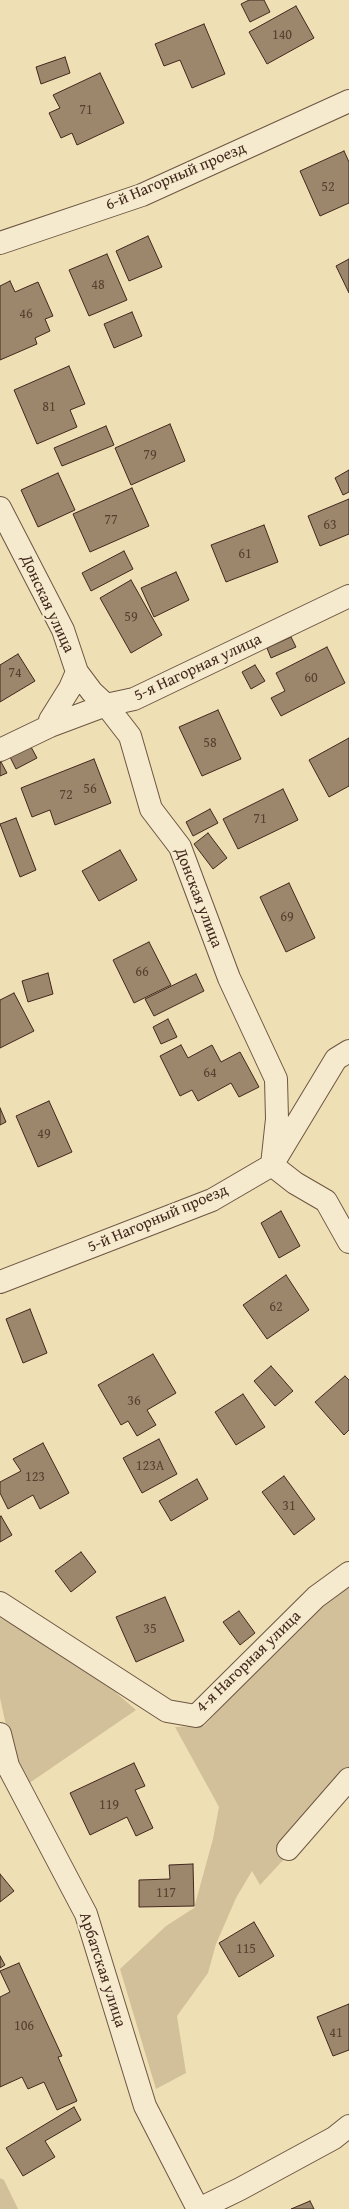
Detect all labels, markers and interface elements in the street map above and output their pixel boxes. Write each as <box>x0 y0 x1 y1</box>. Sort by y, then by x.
house number: 140 <box>272 27 292 43</box>
house number: 71 <box>79 102 93 118</box>
street label: 6-й Нагорный проезд <box>103 139 249 215</box>
house number: 52 <box>321 179 335 195</box>
house number: 48 <box>91 277 105 293</box>
house number: 46 <box>19 306 33 322</box>
house number: 81 <box>42 399 56 415</box>
house number: 79 <box>143 447 157 463</box>
house number: 77 <box>104 512 118 528</box>
house number: 63 <box>323 517 337 533</box>
house number: 61 <box>238 546 252 562</box>
street label: Донская улица <box>16 552 78 656</box>
house number: 59 <box>124 609 138 625</box>
street label: 5-я Нагорная улица <box>131 630 265 706</box>
house number: 74 <box>8 665 22 681</box>
house number: 60 <box>304 670 318 686</box>
house number: 58 <box>203 735 217 751</box>
house number: 56 <box>83 781 97 797</box>
house number: 72 <box>59 787 73 803</box>
house number: 71 <box>253 811 267 827</box>
street label: Донская улица <box>170 845 226 951</box>
house number: 69 <box>280 909 294 925</box>
house number: 66 <box>135 964 149 980</box>
house number: 64 <box>203 1065 217 1081</box>
house number: 49 <box>37 1126 51 1142</box>
street label: 5-й Нагорный проезд <box>85 1181 231 1257</box>
house number: 62 <box>269 1299 283 1315</box>
house number: 36 <box>127 1393 141 1409</box>
house number: 123А <box>136 1458 164 1474</box>
house number: 123 <box>25 1469 45 1485</box>
house number: 31 <box>282 1498 296 1514</box>
street label: 4-я Нагорная улица <box>193 1607 305 1717</box>
house number: 35 <box>143 1621 157 1637</box>
house number: 119 <box>99 1797 119 1813</box>
house number: 117 <box>156 1885 176 1901</box>
street label: Арбатская улица <box>74 1910 130 2030</box>
house number: 115 <box>236 1941 256 1957</box>
house number: 106 <box>14 2018 34 2034</box>
house number: 41 <box>329 2025 343 2041</box>

